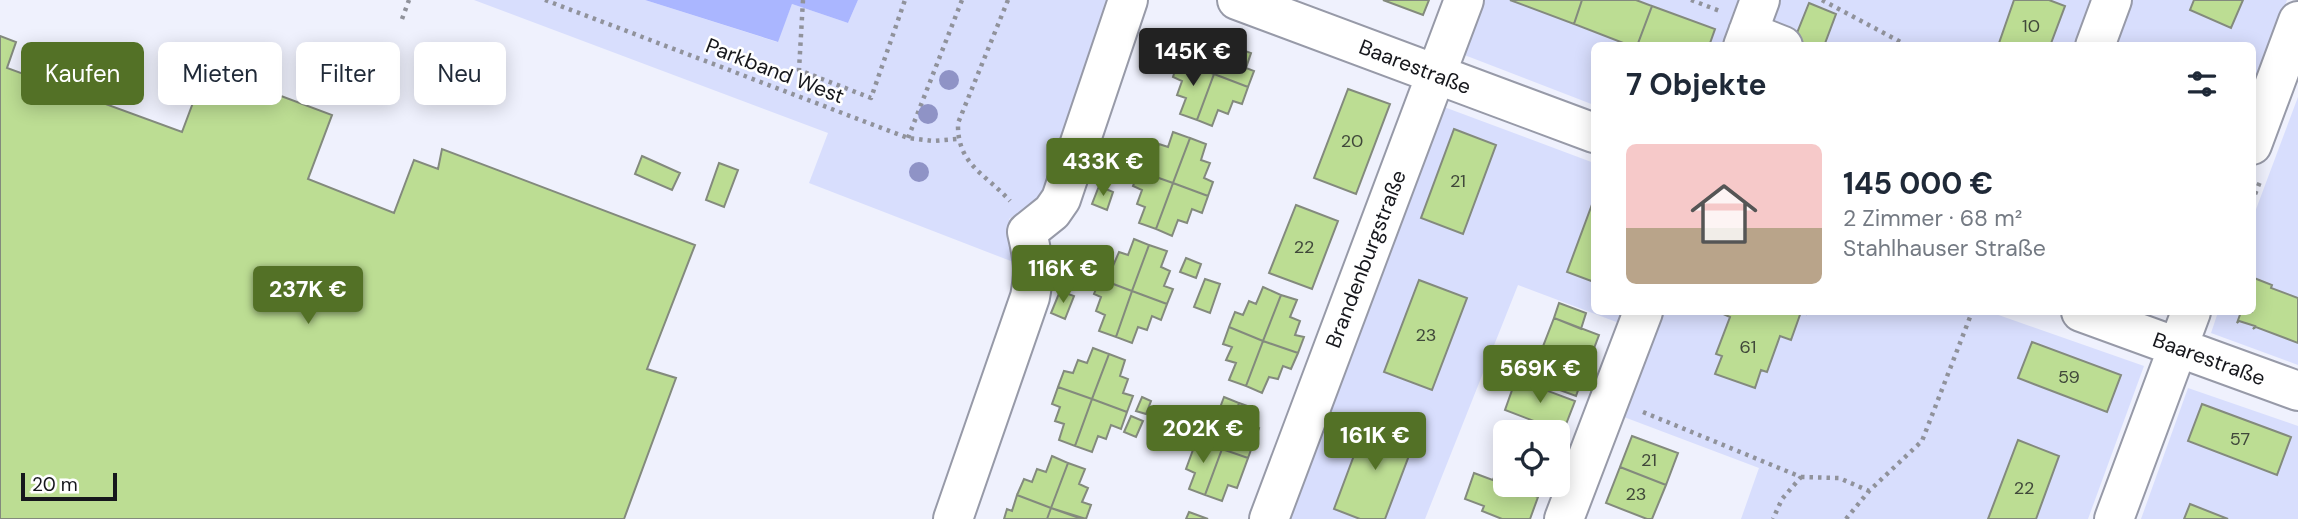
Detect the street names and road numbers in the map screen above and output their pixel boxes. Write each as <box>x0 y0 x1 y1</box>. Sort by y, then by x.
street label: Parkband West <box>702 32 848 110</box>
street label: Baarestraße <box>1355 33 1475 101</box>
street label: Brandenburgstraße <box>1319 166 1413 352</box>
street label: Baarestraße <box>2149 326 2269 392</box>

